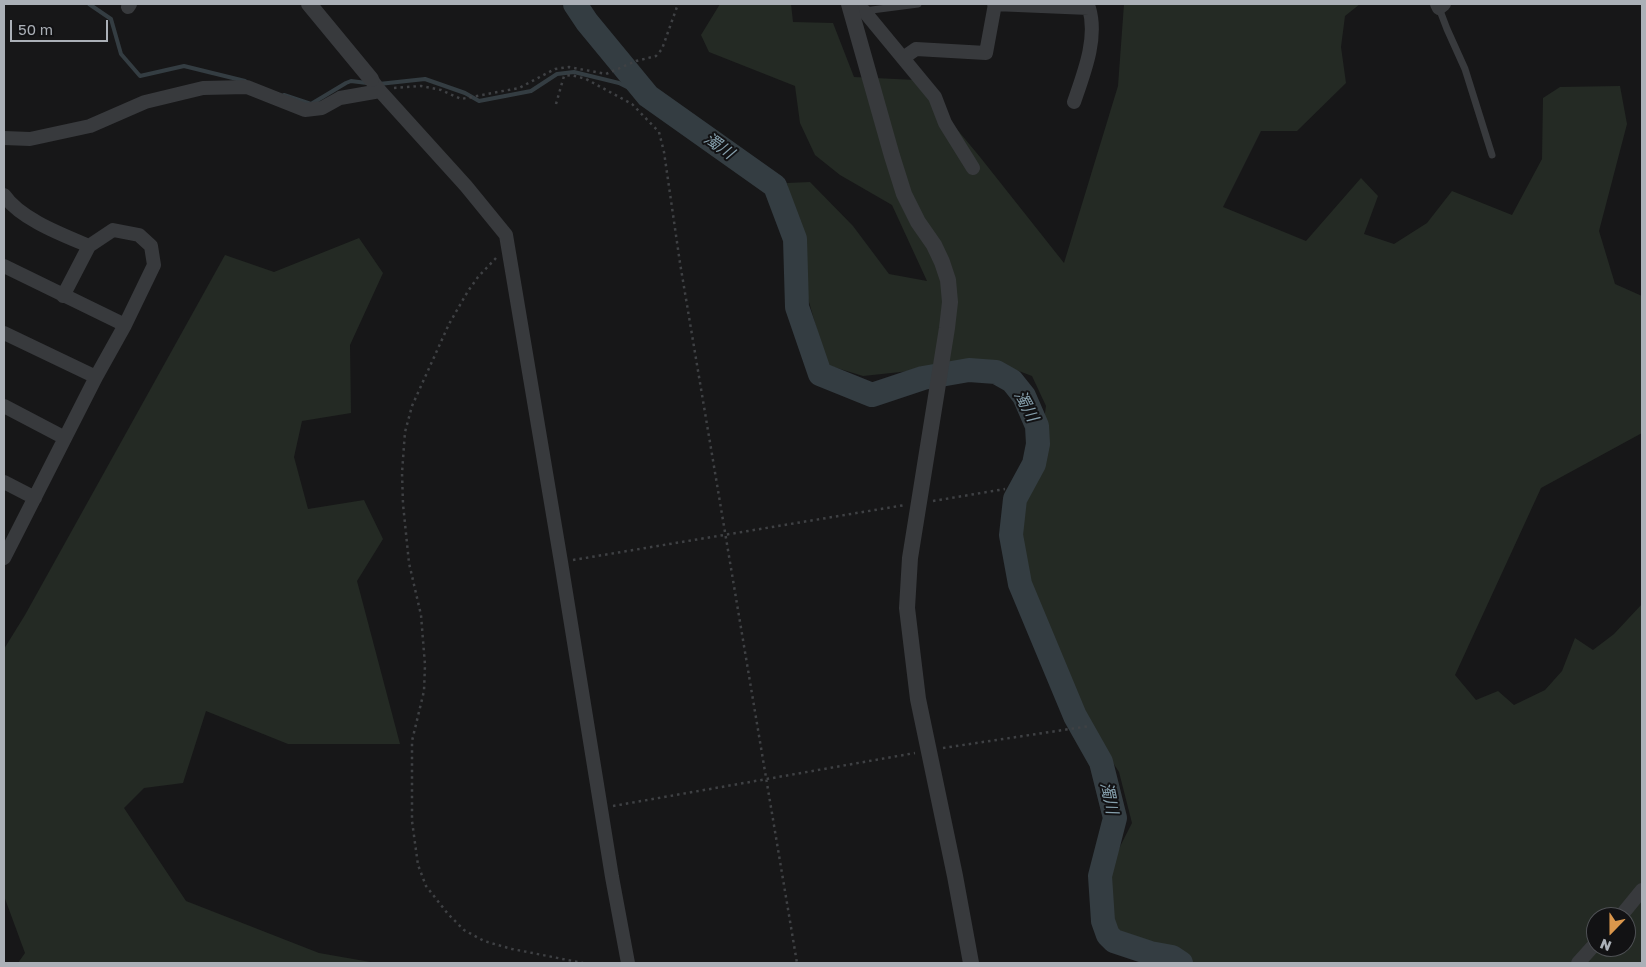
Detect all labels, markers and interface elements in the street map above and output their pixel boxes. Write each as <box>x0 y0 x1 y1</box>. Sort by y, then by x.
scale bar <box>12 10 110 42</box>
text: 50 m <box>18 20 53 38</box>
water label: 濁川 <box>700 129 738 163</box>
water label: 濁川 <box>1010 387 1042 425</box>
water label: 濁川 <box>1096 780 1122 816</box>
north arrow <box>1586 907 1636 957</box>
text: N <box>1597 936 1614 955</box>

